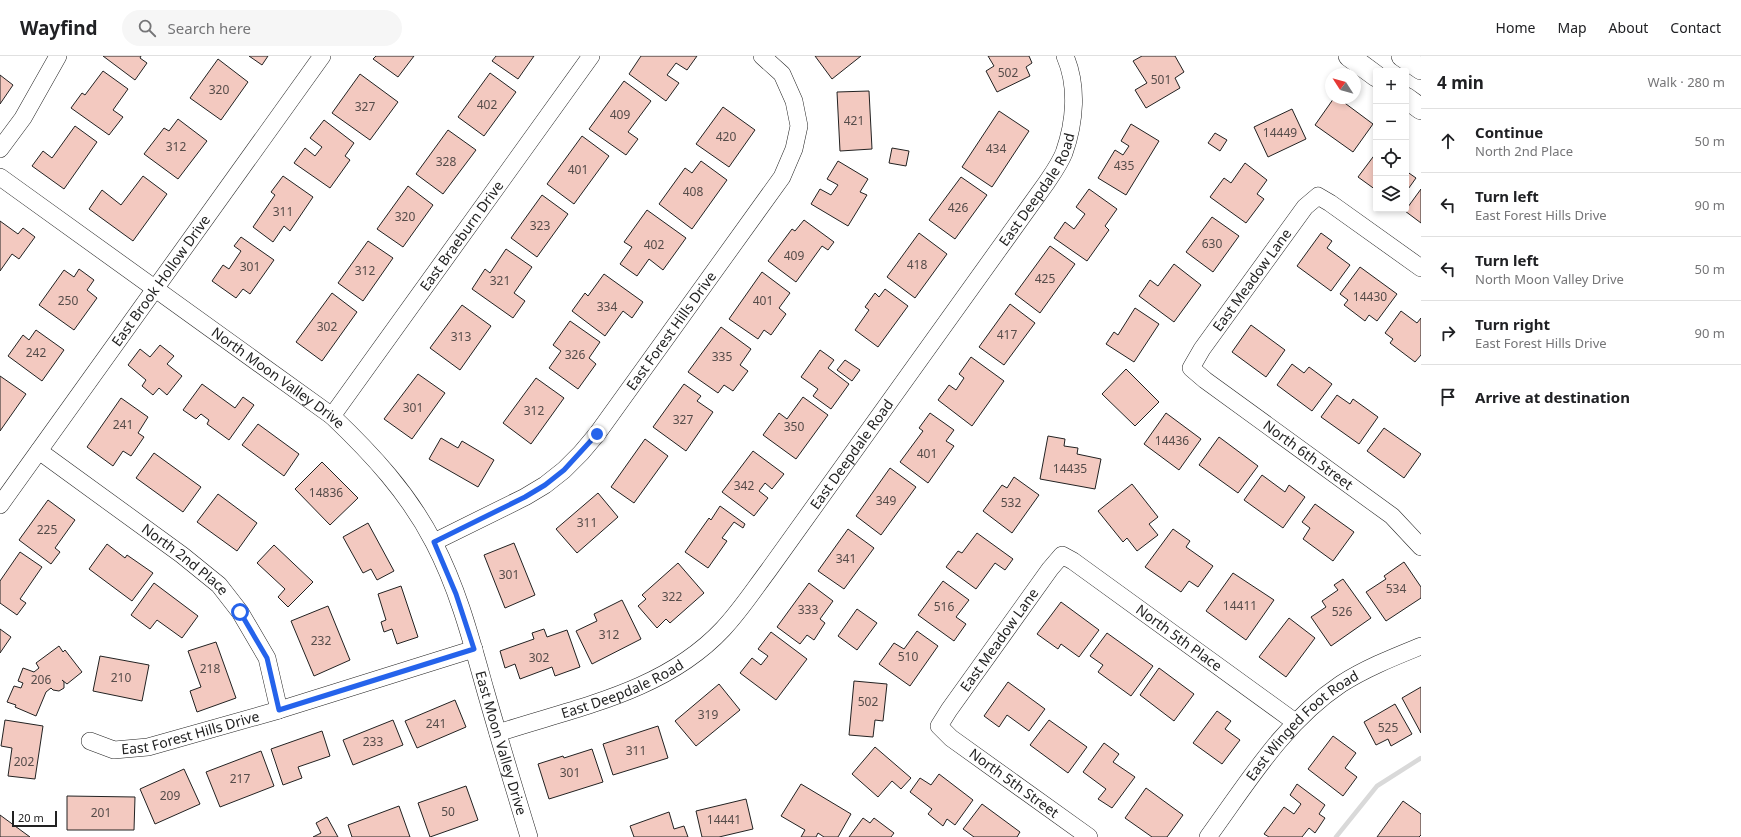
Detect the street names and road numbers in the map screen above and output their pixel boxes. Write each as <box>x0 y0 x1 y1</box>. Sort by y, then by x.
street label: East Deepdale Road <box>994 131 1079 250</box>
street label: East Braeburn Drive <box>415 176 507 294</box>
street label: East Brook Hollow Drive <box>107 211 214 350</box>
street label: East Meadow Lane <box>1208 224 1295 335</box>
street label: East Forest Hills Drive <box>622 267 720 394</box>
street label: North Moon Valley Drive <box>208 322 349 432</box>
street label: East Deepdale Road <box>805 395 897 513</box>
street label: North 6th Street <box>1260 415 1357 494</box>
street label: North 2nd Place <box>138 519 233 599</box>
street label: East Meadow Lane <box>955 584 1042 695</box>
street label: North 5th Place <box>1132 600 1226 675</box>
street label: East Deepdale Road <box>559 655 687 722</box>
street label: East Winged Foot Road <box>1241 666 1362 784</box>
street label: East Moon Valley Drive <box>471 669 532 817</box>
street label: East Forest Hills Drive <box>120 706 261 758</box>
street label: North 5th Street <box>966 744 1063 822</box>

